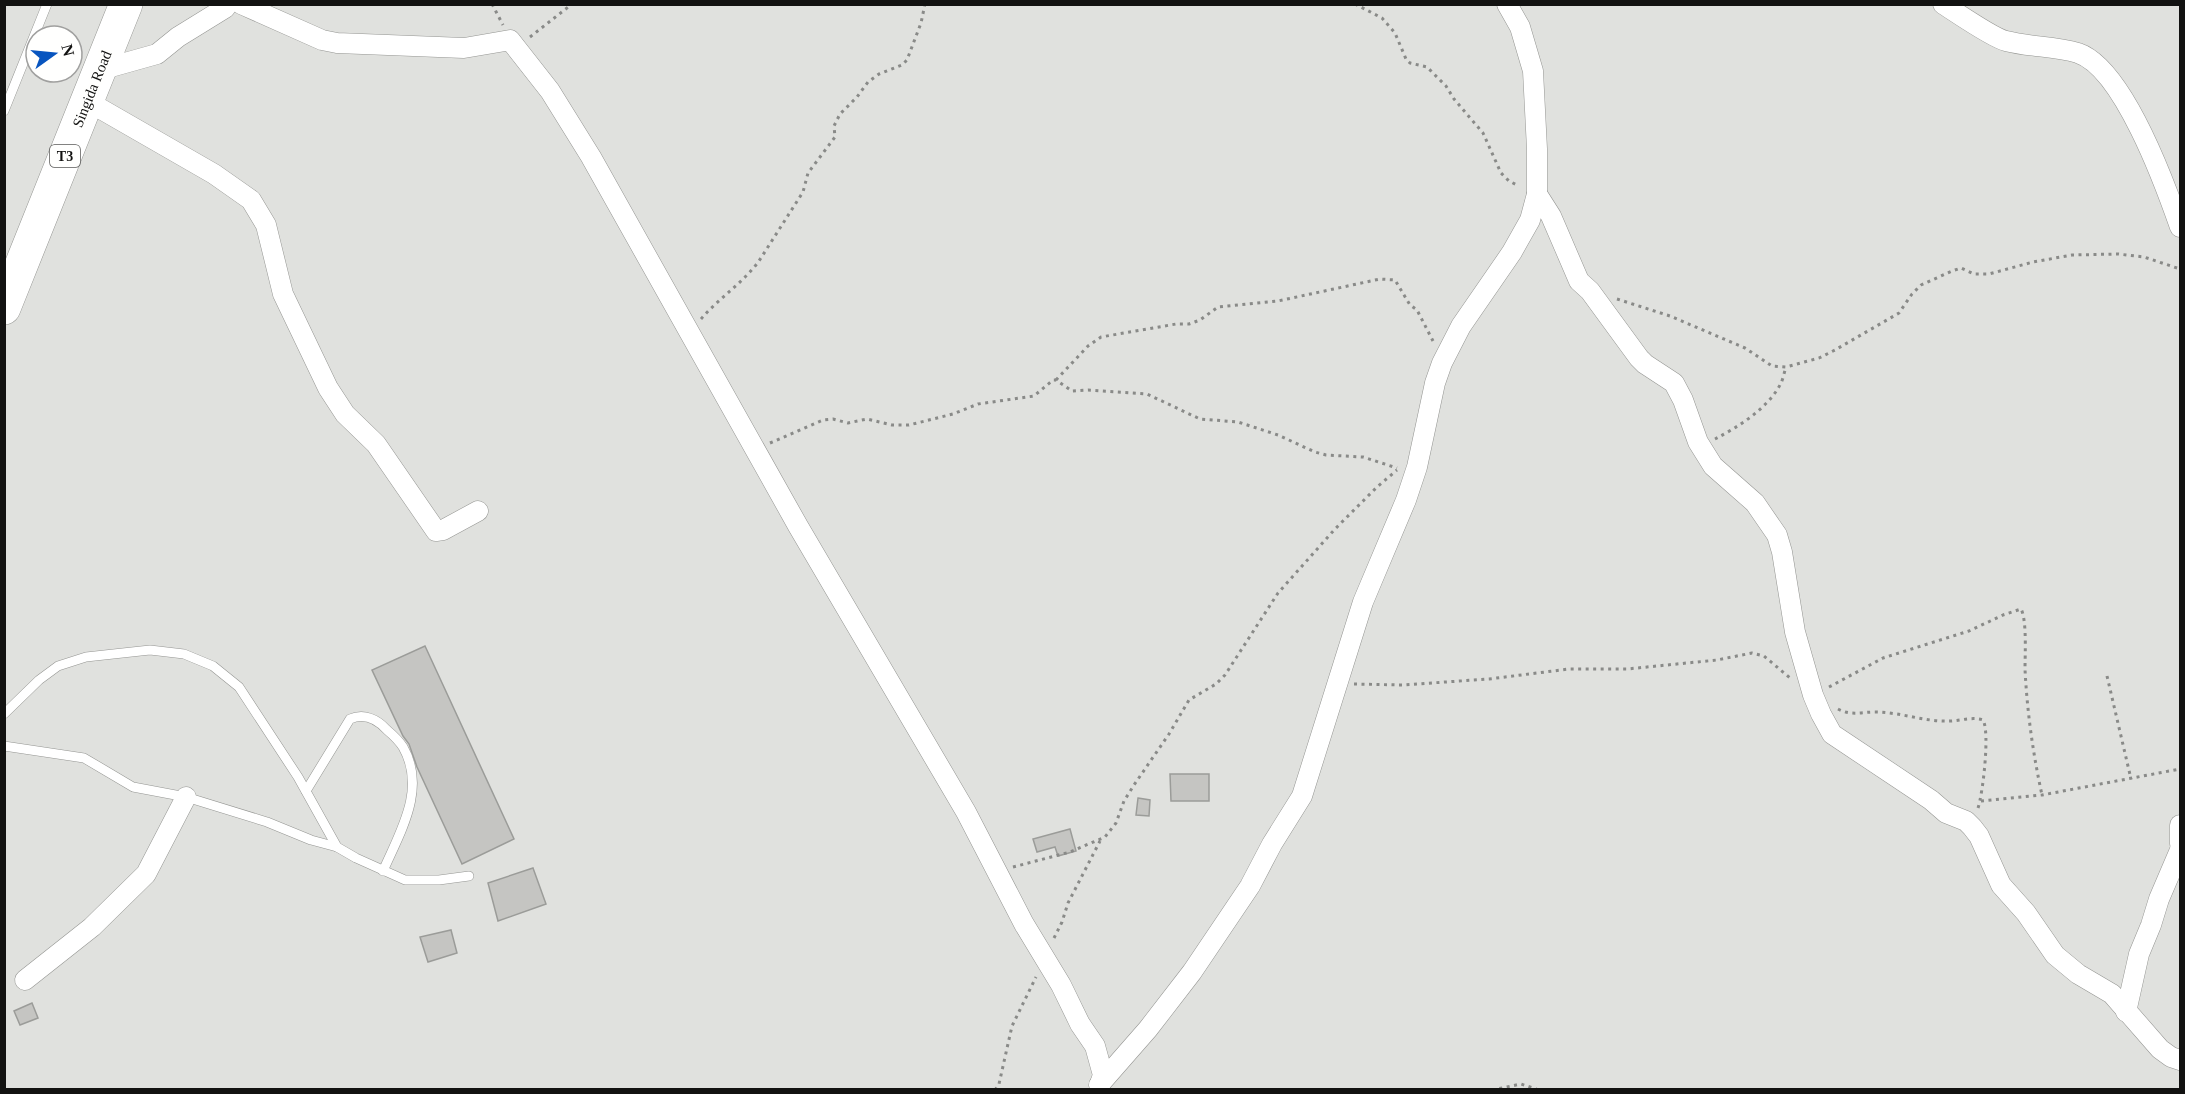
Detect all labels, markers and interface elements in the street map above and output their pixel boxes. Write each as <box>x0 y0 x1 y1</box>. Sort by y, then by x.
north arrow <box>24 24 84 84</box>
text: N <box>58 42 78 58</box>
street label: Singida Road <box>69 48 115 130</box>
road number: T3 <box>50 145 80 167</box>

